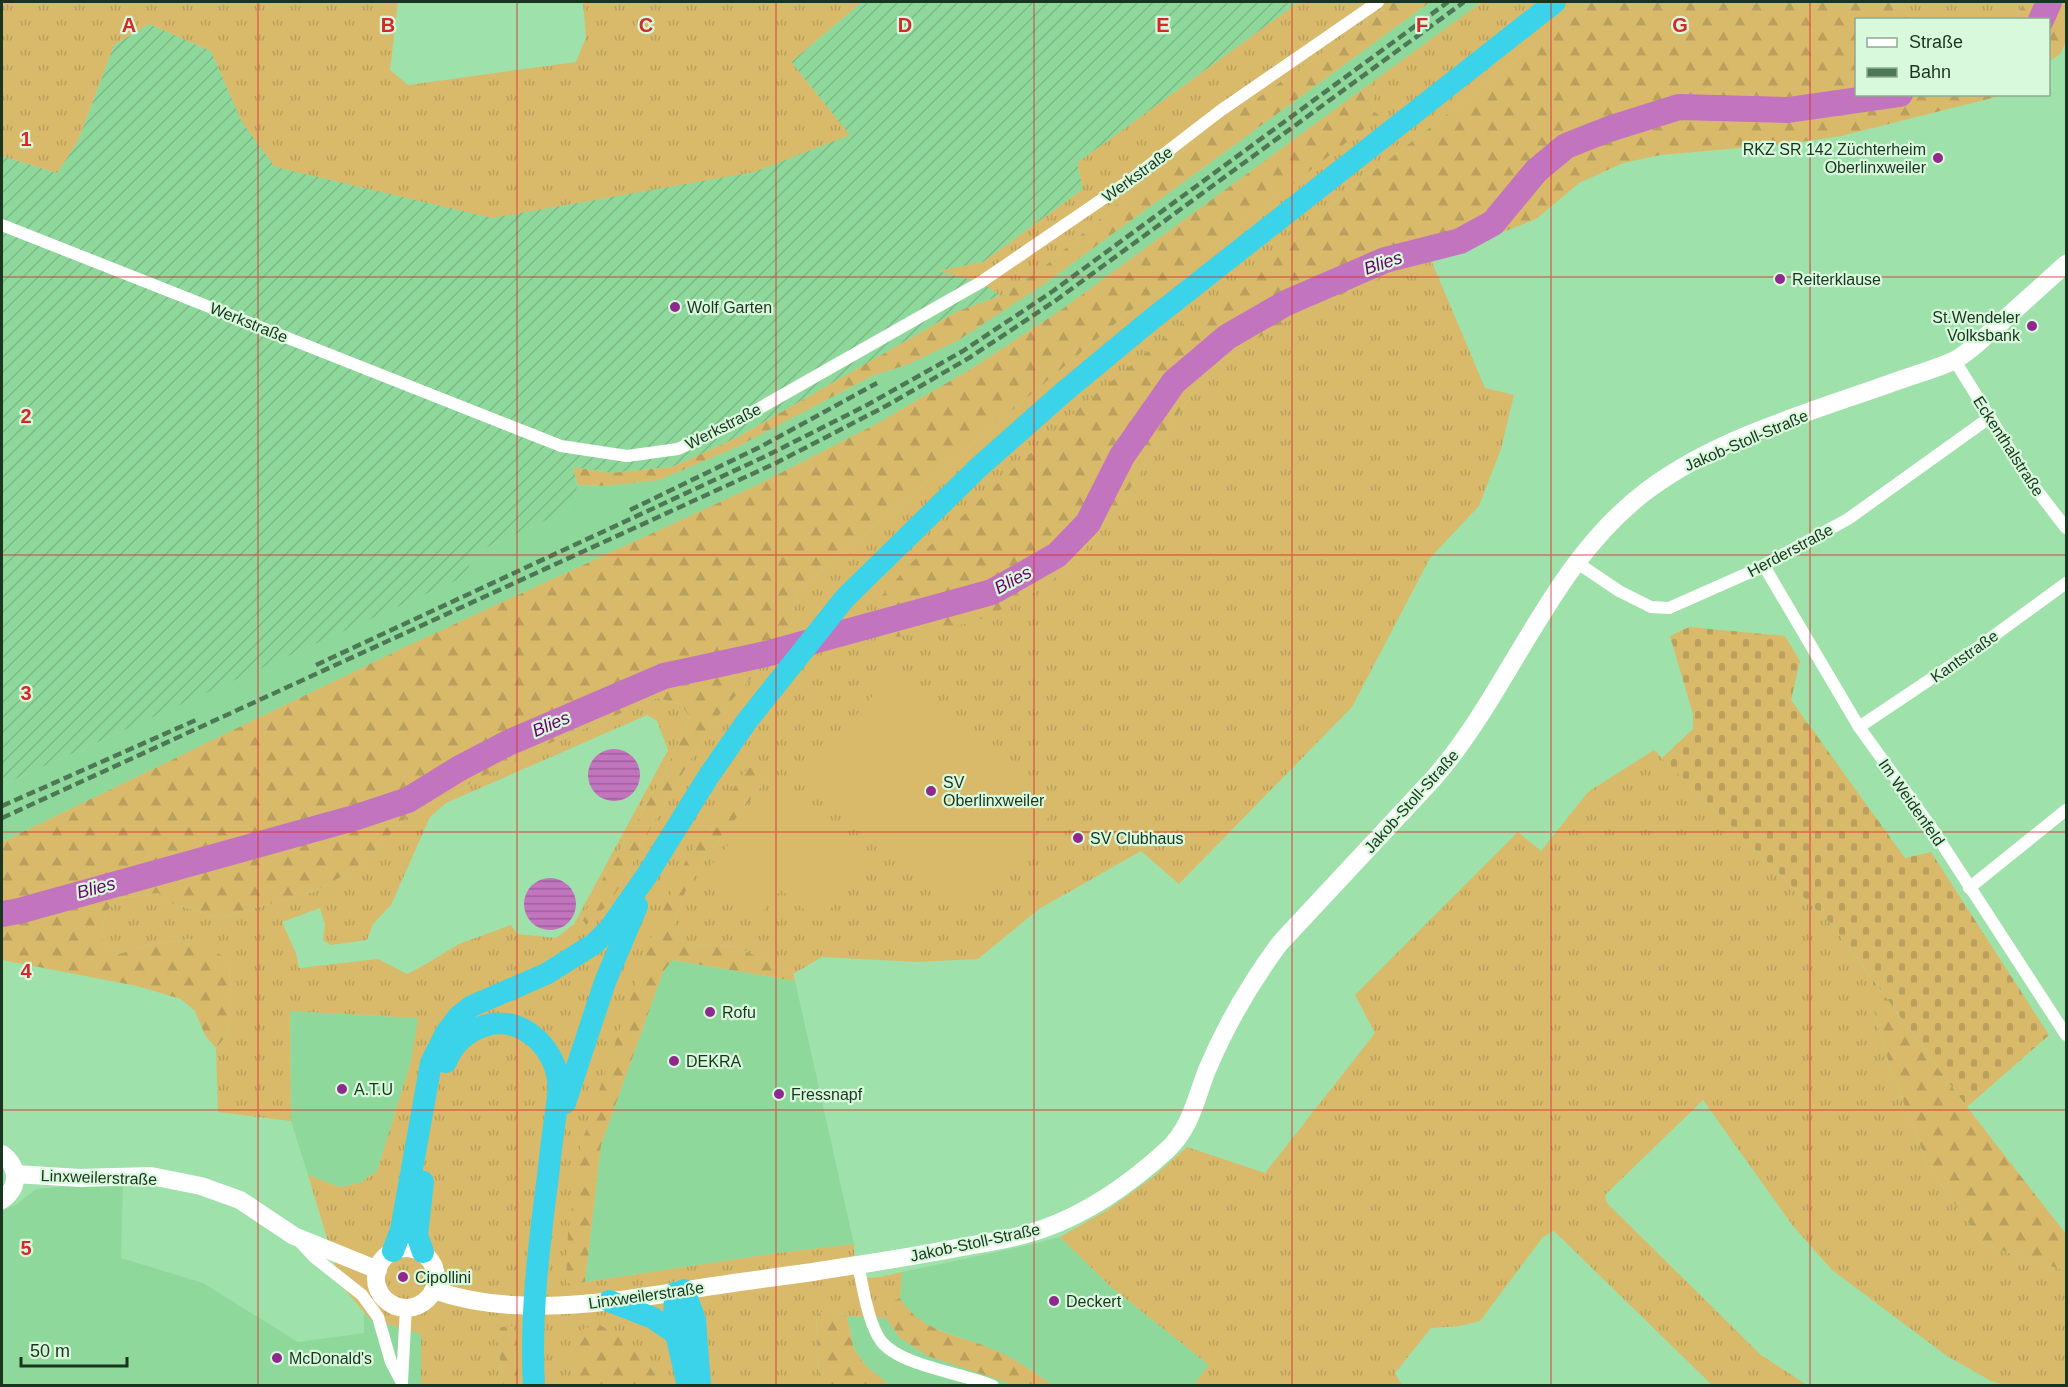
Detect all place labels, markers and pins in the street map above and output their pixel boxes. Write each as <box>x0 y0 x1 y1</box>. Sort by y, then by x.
place label: RKZ SR 142 Züchterheim Oberlinxweiler <box>1743 141 1927 176</box>
marker: RKZ SR 142 Züchterheim Oberlinxweiler <box>1931 151 1945 165</box>
place label: Reiterklause <box>1792 271 1881 288</box>
marker: Reiterklause <box>1773 272 1787 286</box>
place label: Wolf Garten <box>687 299 772 316</box>
marker: Wolf Garten <box>668 300 682 314</box>
place label: St.Wendeler Volksbank <box>1932 309 2021 344</box>
marker: St.Wendeler Volksbank <box>2025 319 2039 333</box>
place label: SV Oberlinxweiler <box>943 774 1045 809</box>
marker: SV Oberlinxweiler <box>924 784 938 798</box>
place label: SV Clubhaus <box>1090 830 1183 847</box>
marker: SV Clubhaus <box>1071 831 1085 845</box>
place label: Rofu <box>722 1004 756 1021</box>
marker: Rofu <box>703 1005 717 1019</box>
place label: DEKRA <box>686 1053 741 1070</box>
marker: DEKRA <box>667 1054 681 1068</box>
place label: A.T.U <box>354 1081 393 1098</box>
marker: A.T.U <box>335 1082 349 1096</box>
place label: Fressnapf <box>791 1086 863 1103</box>
marker: Fressnapf <box>772 1087 786 1101</box>
place label: Cipollini <box>415 1269 471 1286</box>
marker: Cipollini <box>396 1270 410 1284</box>
place label: Deckert <box>1066 1293 1122 1310</box>
marker: Deckert <box>1047 1294 1061 1308</box>
place label: McDonald's <box>289 1350 372 1367</box>
marker: McDonald's <box>270 1351 284 1365</box>

